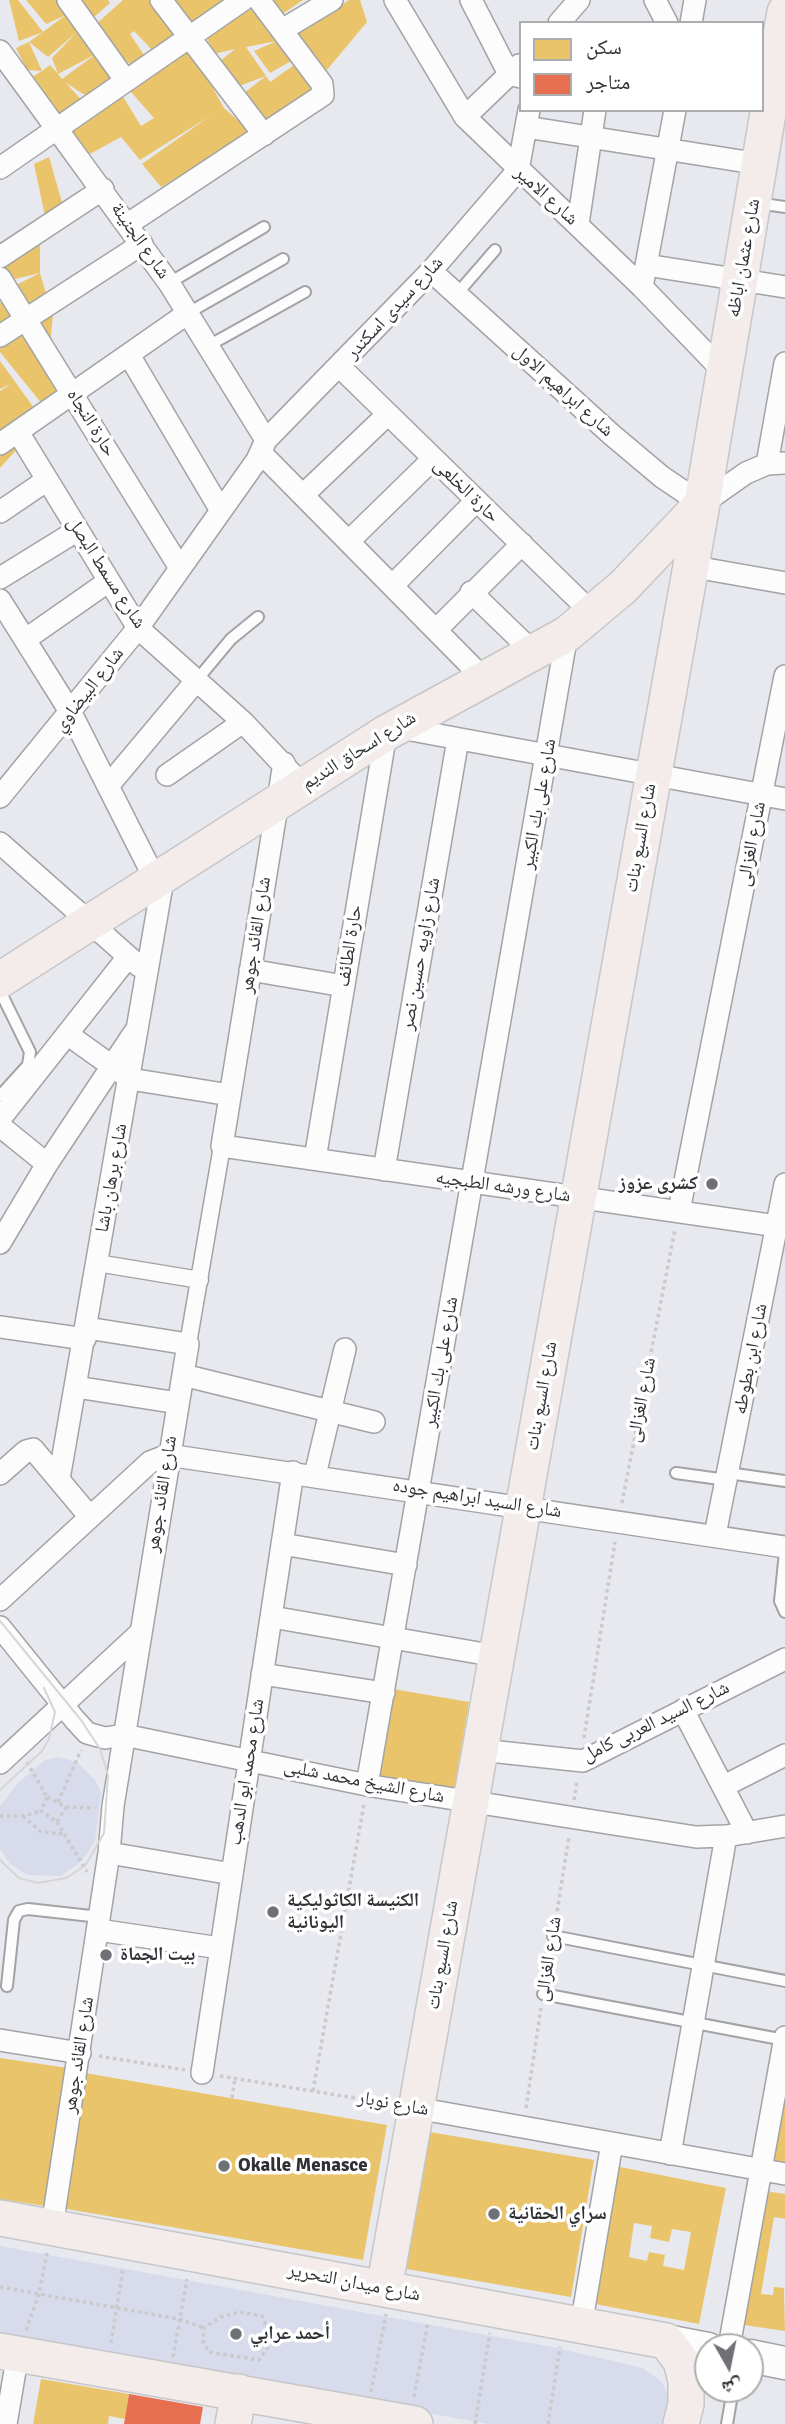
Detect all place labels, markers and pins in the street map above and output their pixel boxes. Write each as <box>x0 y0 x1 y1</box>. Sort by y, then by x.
place label: كشرى عزوز <box>619 1173 698 1195</box>
marker: كشرى عزوز <box>704 1176 720 1192</box>
place label: الكنيسة الكاثوليكية اليونانية <box>287 1890 419 1934</box>
marker: الكنيسة الكاثوليكية اليونانية <box>265 1904 281 1920</box>
place label: بيت الجماة <box>120 1944 195 1966</box>
marker: بيت الجماة <box>98 1947 114 1963</box>
place label: Okalle Menasce <box>238 2155 368 2177</box>
marker: Okalle Menasce <box>216 2158 232 2174</box>
place label: سراي الحقانية <box>508 2203 607 2225</box>
marker: سراي الحقانية <box>486 2206 502 2222</box>
place label: أحمد عرابي <box>250 2323 330 2345</box>
marker: أحمد عرابي <box>228 2326 244 2342</box>

